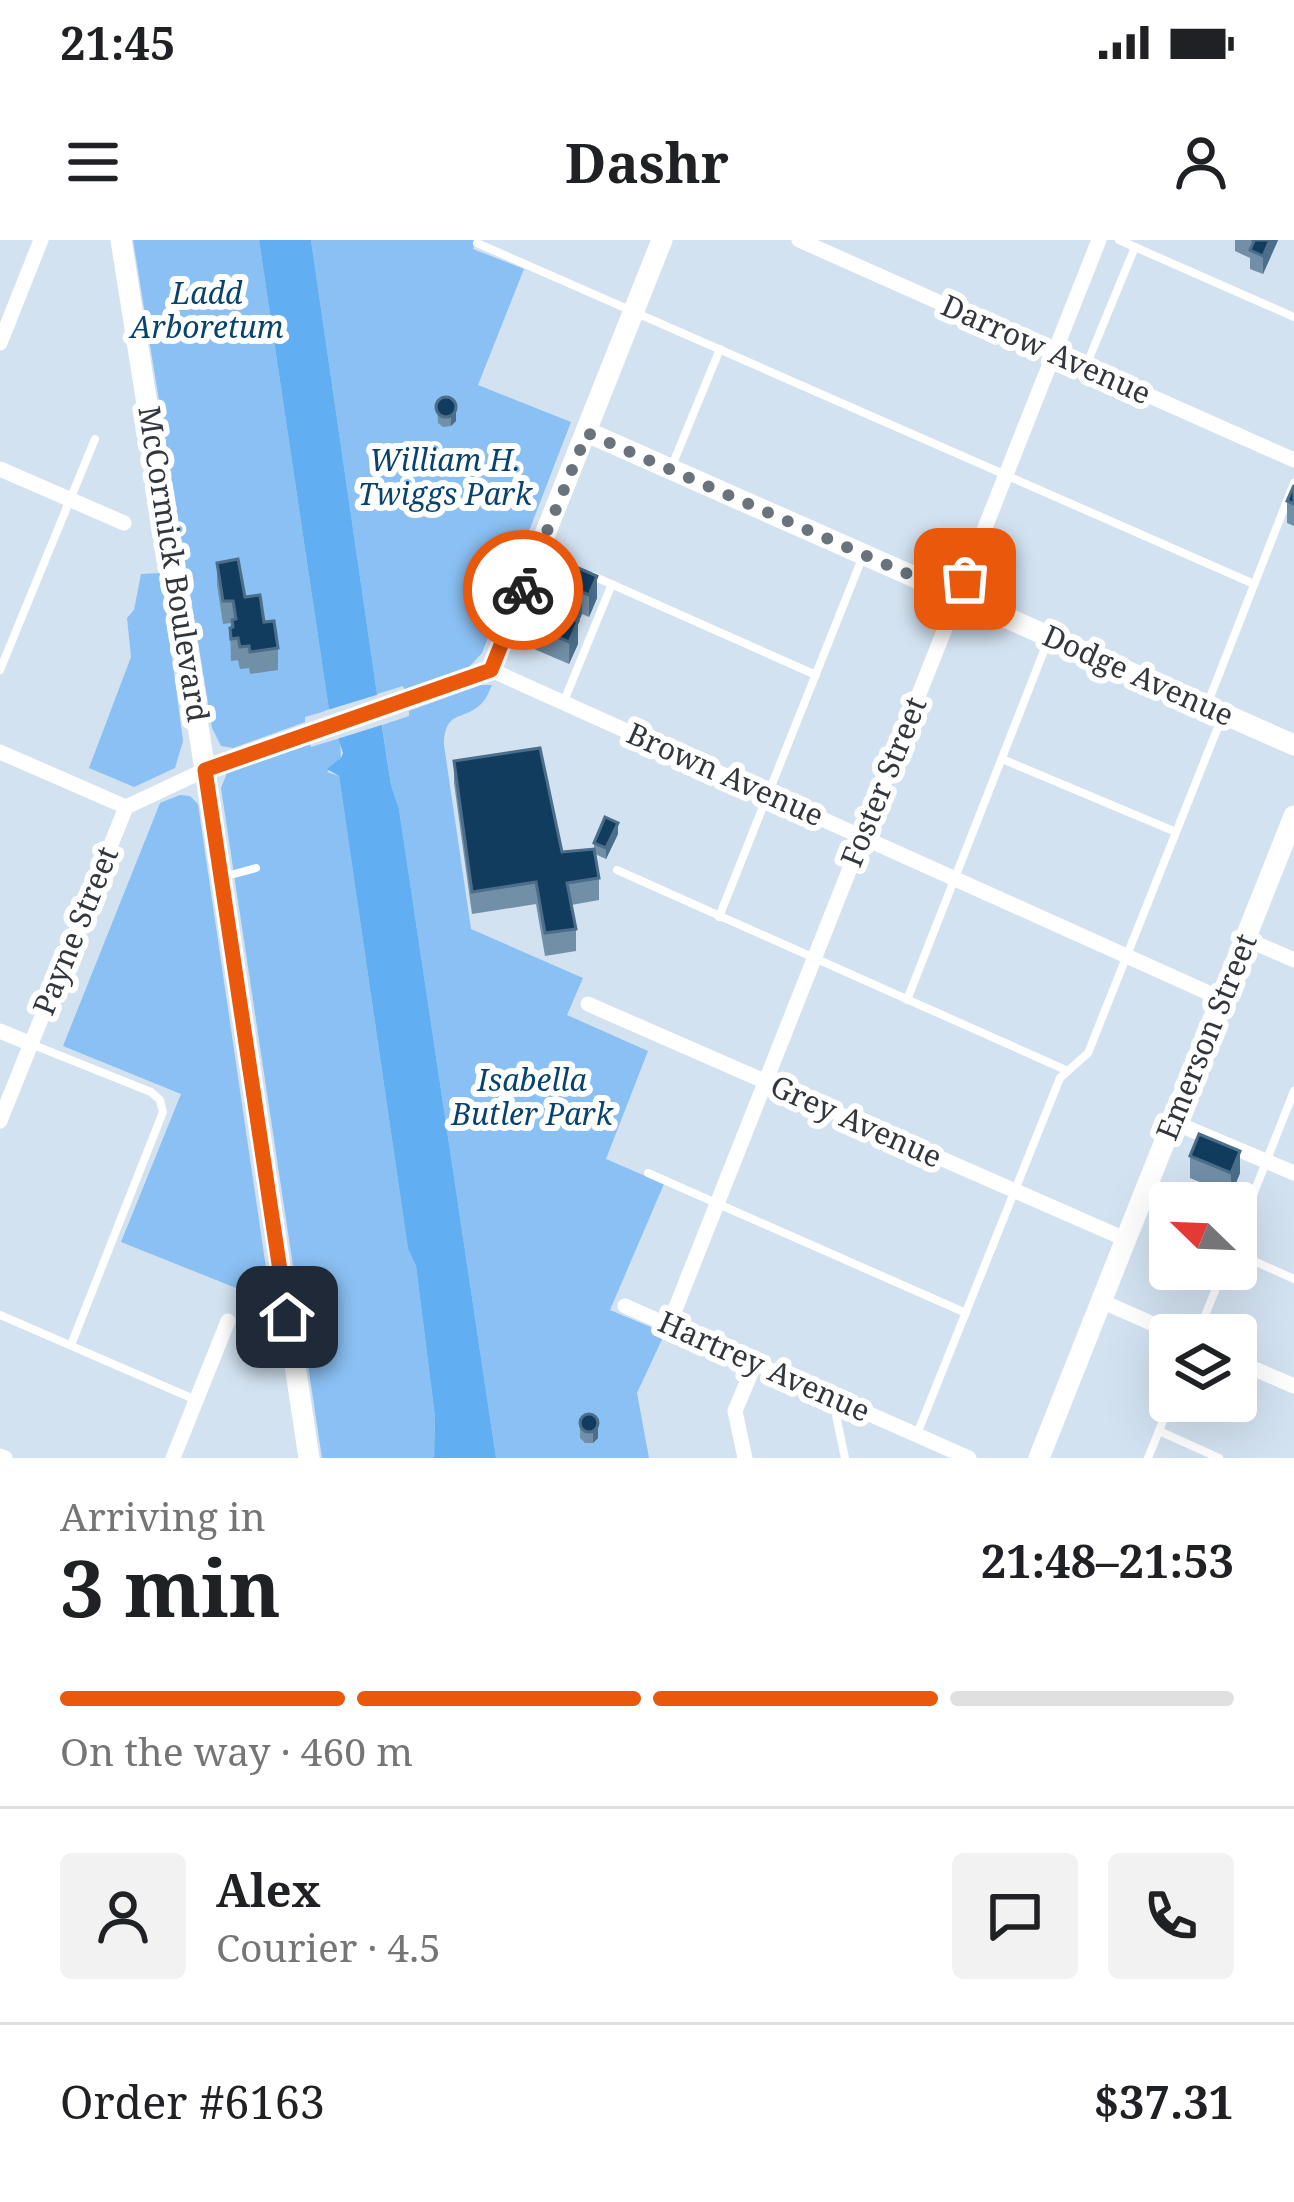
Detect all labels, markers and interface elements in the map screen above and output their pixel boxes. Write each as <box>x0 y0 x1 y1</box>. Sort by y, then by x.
text: 21:45 <box>60 12 175 73</box>
text: Dashr <box>565 125 729 199</box>
icon: menu <box>60 129 126 195</box>
icon: person <box>1168 129 1234 195</box>
park label: Ladd Arboretum <box>128 272 284 347</box>
street label: Darrow Avenue <box>935 284 1158 413</box>
street label: McCormick Boulevard <box>129 403 220 724</box>
park label: William H. Twiggs Park <box>358 439 533 514</box>
pin <box>914 528 1016 630</box>
courier <box>463 530 583 650</box>
icon: bag <box>932 546 998 612</box>
icon: bike <box>490 557 556 623</box>
street label: Dodge Avenue <box>1037 614 1240 735</box>
street label: Foster Street <box>830 691 935 872</box>
street label: Brown Avenue <box>621 712 830 835</box>
street label: Payne Street <box>22 840 127 1021</box>
street label: Emerson Street <box>1146 927 1266 1146</box>
park label: Isabella Butler Park <box>450 1059 614 1134</box>
street label: Grey Avenue <box>764 1065 949 1177</box>
north arrow <box>1149 1182 1257 1290</box>
map controls <box>1149 1182 1257 1422</box>
pin <box>236 1266 338 1368</box>
icon: home <box>254 1284 320 1350</box>
street label: Hartrey Avenue <box>652 1301 877 1431</box>
button: layers <box>1149 1314 1257 1422</box>
text: Arriving in <box>60 1489 266 1542</box>
text: 21:48–21:53 <box>981 1530 1234 1591</box>
text: 3 min <box>60 1534 281 1640</box>
text: On the way · 460 m <box>60 1724 413 1777</box>
button: person <box>60 1853 186 1979</box>
button: chat <box>952 1853 1078 1979</box>
button: phone <box>1108 1853 1234 1979</box>
text: Alex <box>216 1859 321 1920</box>
text: Courier · 4.5 <box>216 1920 441 1973</box>
text: Order #6163 <box>60 2071 325 2132</box>
text: $37.31 <box>1094 2071 1234 2132</box>

